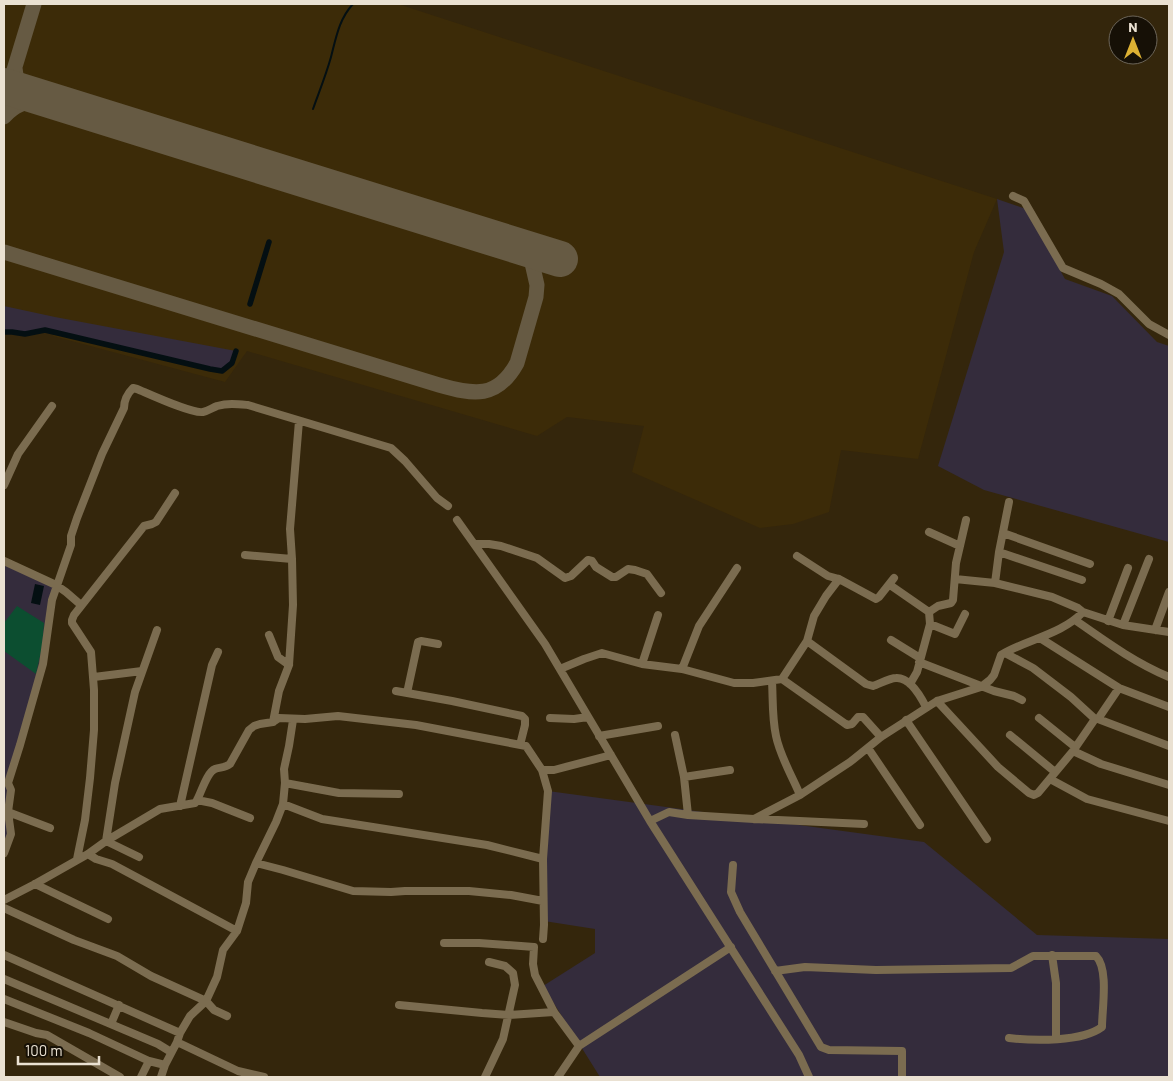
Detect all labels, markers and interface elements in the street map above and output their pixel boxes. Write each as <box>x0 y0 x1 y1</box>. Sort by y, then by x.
north arrow <box>1108 15 1158 65</box>
text: N <box>1128 18 1138 35</box>
scale bar <box>18 1034 99 1066</box>
text: 100 m <box>25 1041 63 1059</box>

